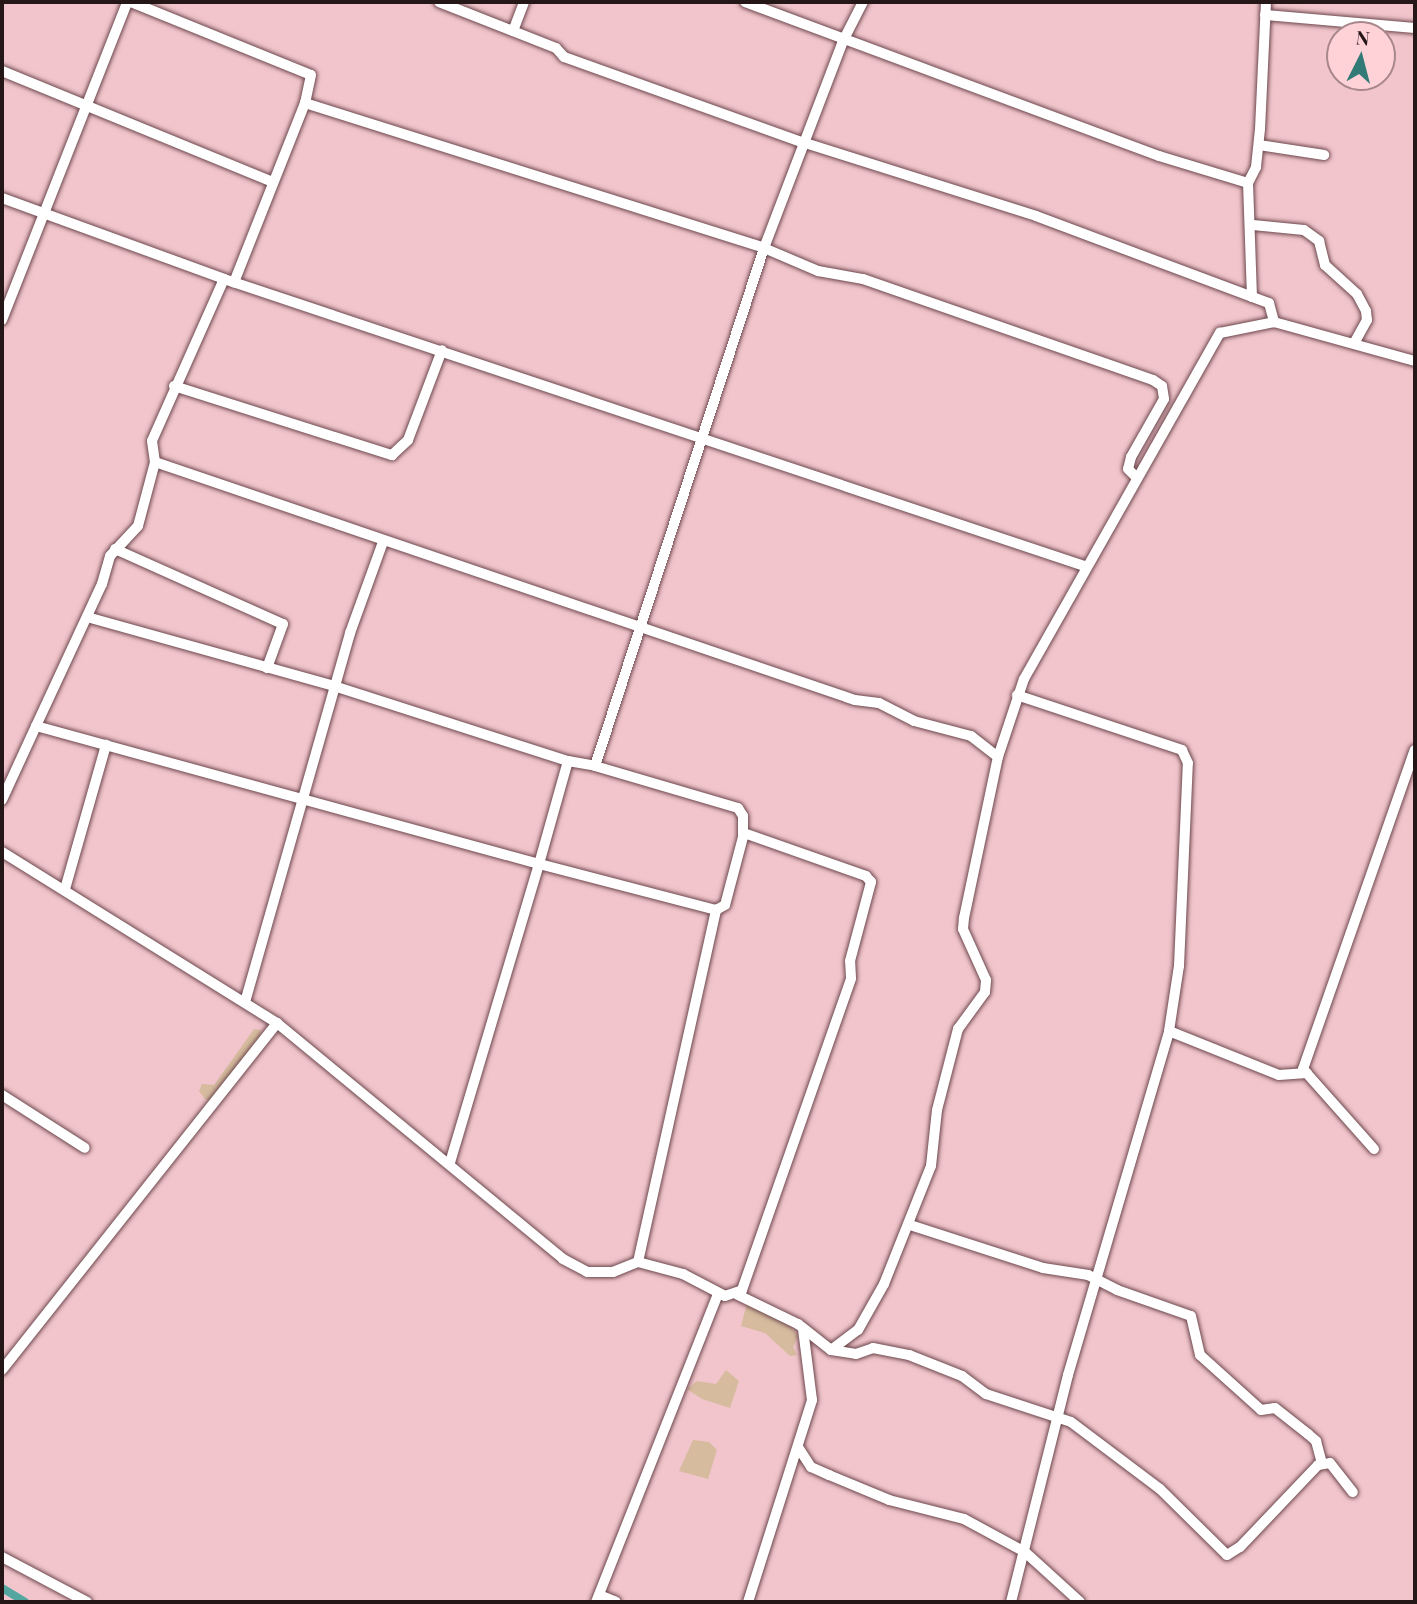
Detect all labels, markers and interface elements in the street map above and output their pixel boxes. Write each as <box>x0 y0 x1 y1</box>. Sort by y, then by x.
north arrow <box>1326 21 1396 91</box>
text: N <box>1355 23 1371 51</box>

